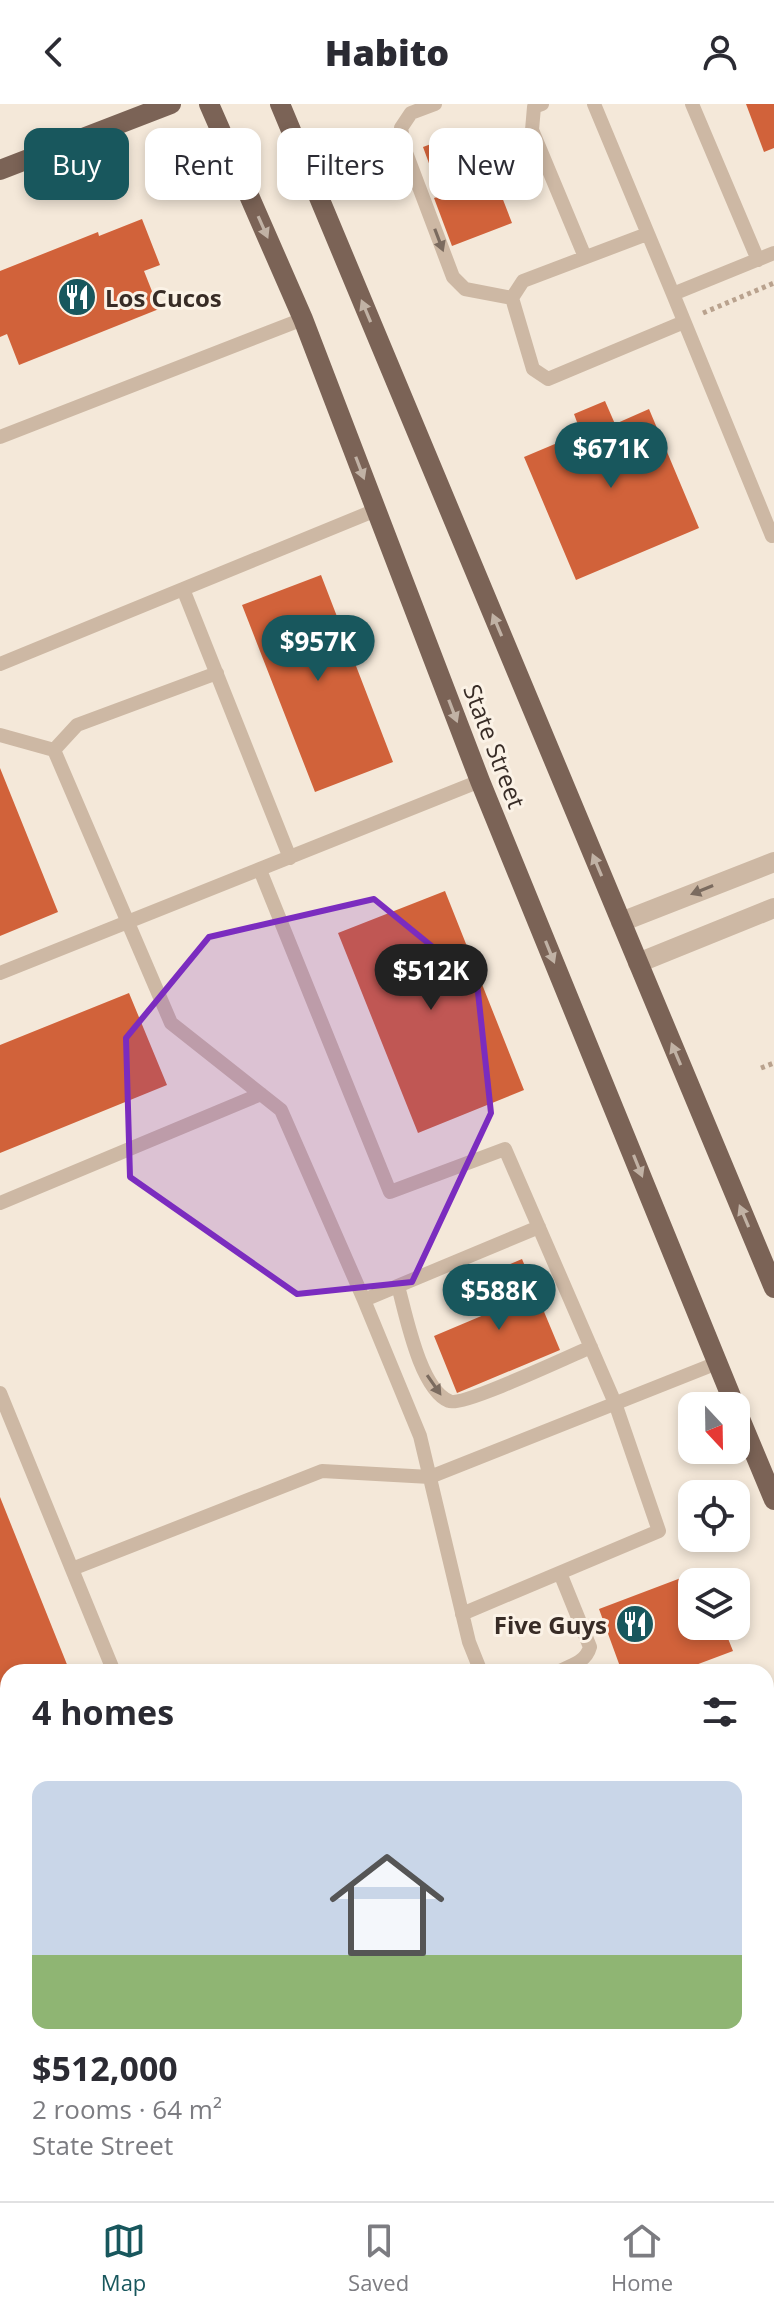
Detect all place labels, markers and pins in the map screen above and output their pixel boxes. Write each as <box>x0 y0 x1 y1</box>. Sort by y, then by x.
restaurant icon: Los Cucos <box>56 276 98 318</box>
place label: Los Cucos <box>105 281 222 314</box>
pin: $671K <box>555 422 667 490</box>
pin: $957K <box>262 615 374 683</box>
pin: $512K <box>375 944 487 1012</box>
pin: $588K <box>443 1264 555 1332</box>
restaurant icon: Five Guys <box>614 1603 656 1645</box>
place label: Five Guys <box>494 1608 607 1641</box>

